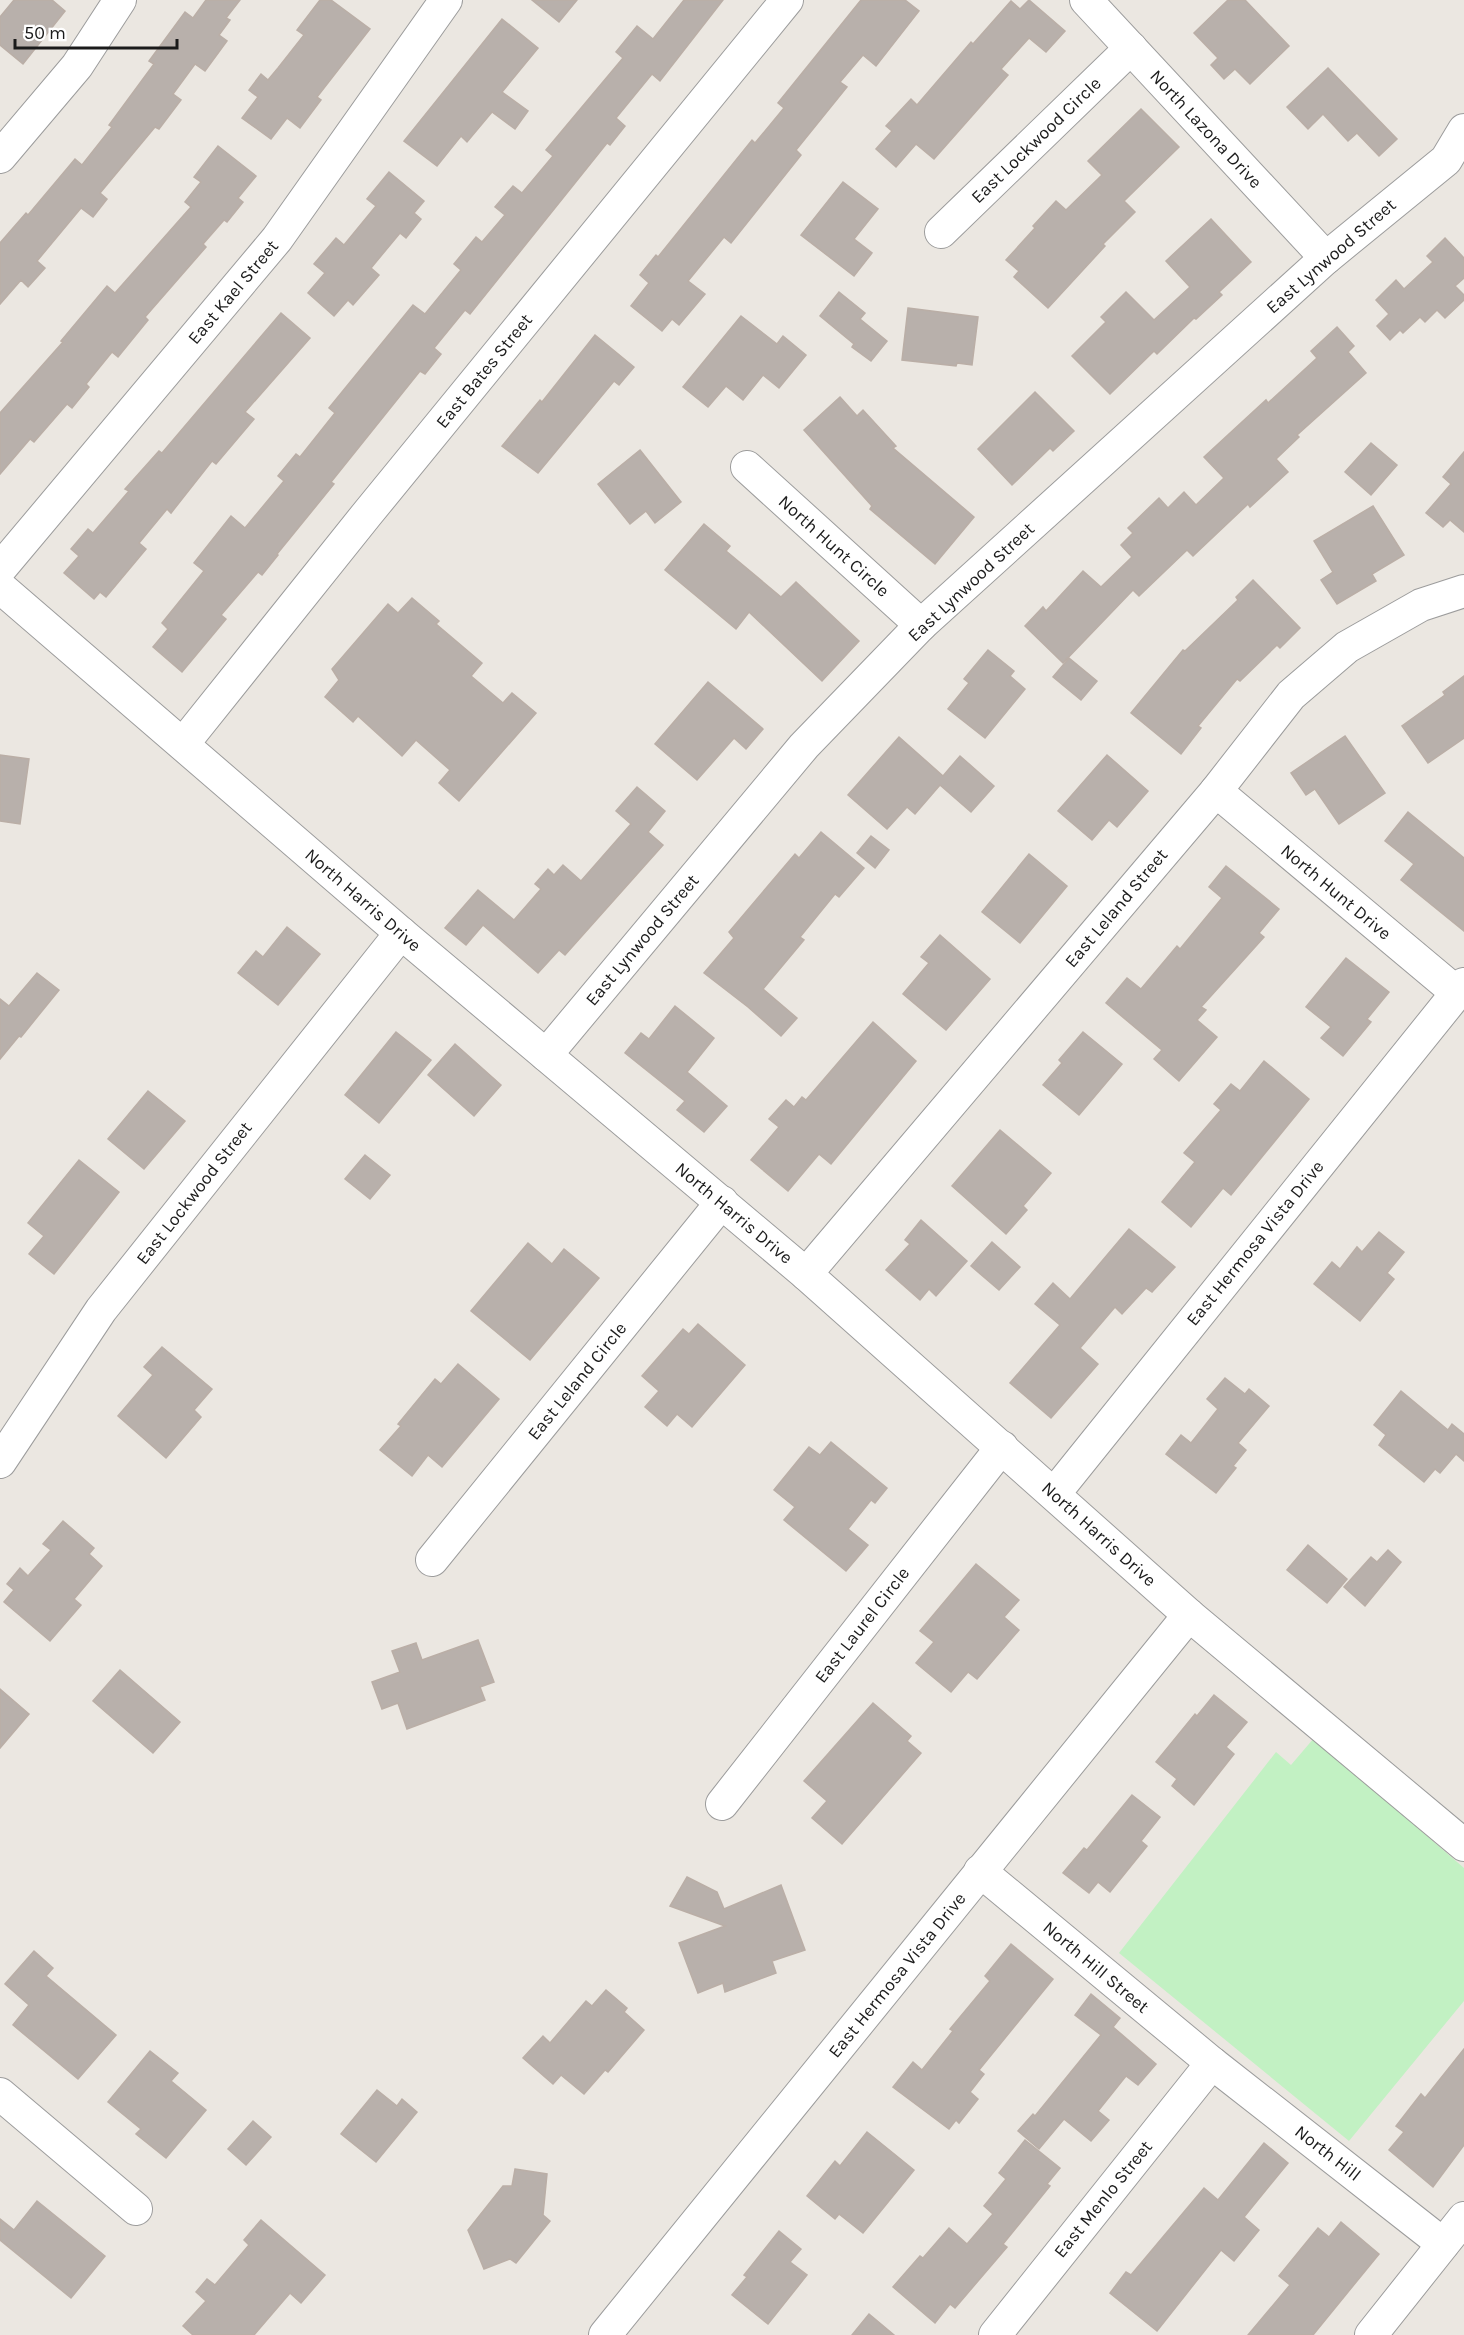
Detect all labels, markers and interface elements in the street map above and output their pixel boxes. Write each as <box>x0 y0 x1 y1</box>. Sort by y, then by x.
scale bar <box>15 12 177 50</box>
text: 50 m <box>24 22 66 44</box>
street label: North Lazona Drive <box>1145 65 1267 193</box>
street label: East Lockwood Circle <box>966 72 1106 208</box>
street label: East Lynwood Street <box>1262 194 1401 318</box>
street label: East Kael Street <box>183 235 283 349</box>
street label: East Bates Street <box>431 309 537 433</box>
street label: North Hunt Circle <box>774 490 894 602</box>
street label: East Lynwood Street <box>903 518 1039 646</box>
street label: North Hunt Drive <box>1276 839 1396 945</box>
street label: North Harris Drive <box>300 844 426 956</box>
street label: East Leland Street <box>1060 844 1172 972</box>
street label: East Lynwood Street <box>581 870 704 1010</box>
street label: East Lockwood Street <box>131 1117 257 1269</box>
street label: East Hermosa Vista Drive <box>1181 1156 1329 1330</box>
street label: North Harris Drive <box>671 1157 797 1269</box>
street label: East Leland Circle <box>523 1318 631 1444</box>
street label: North Harris Drive <box>1037 1477 1161 1591</box>
street label: East Laurel Circle <box>810 1563 914 1687</box>
street label: East Hermosa Vista Drive <box>823 1888 971 2062</box>
street label: North Hill Street <box>1038 1916 1154 2018</box>
street label: North Hill <box>1290 2120 1366 2186</box>
street label: East Menlo Street <box>1049 2136 1157 2262</box>

